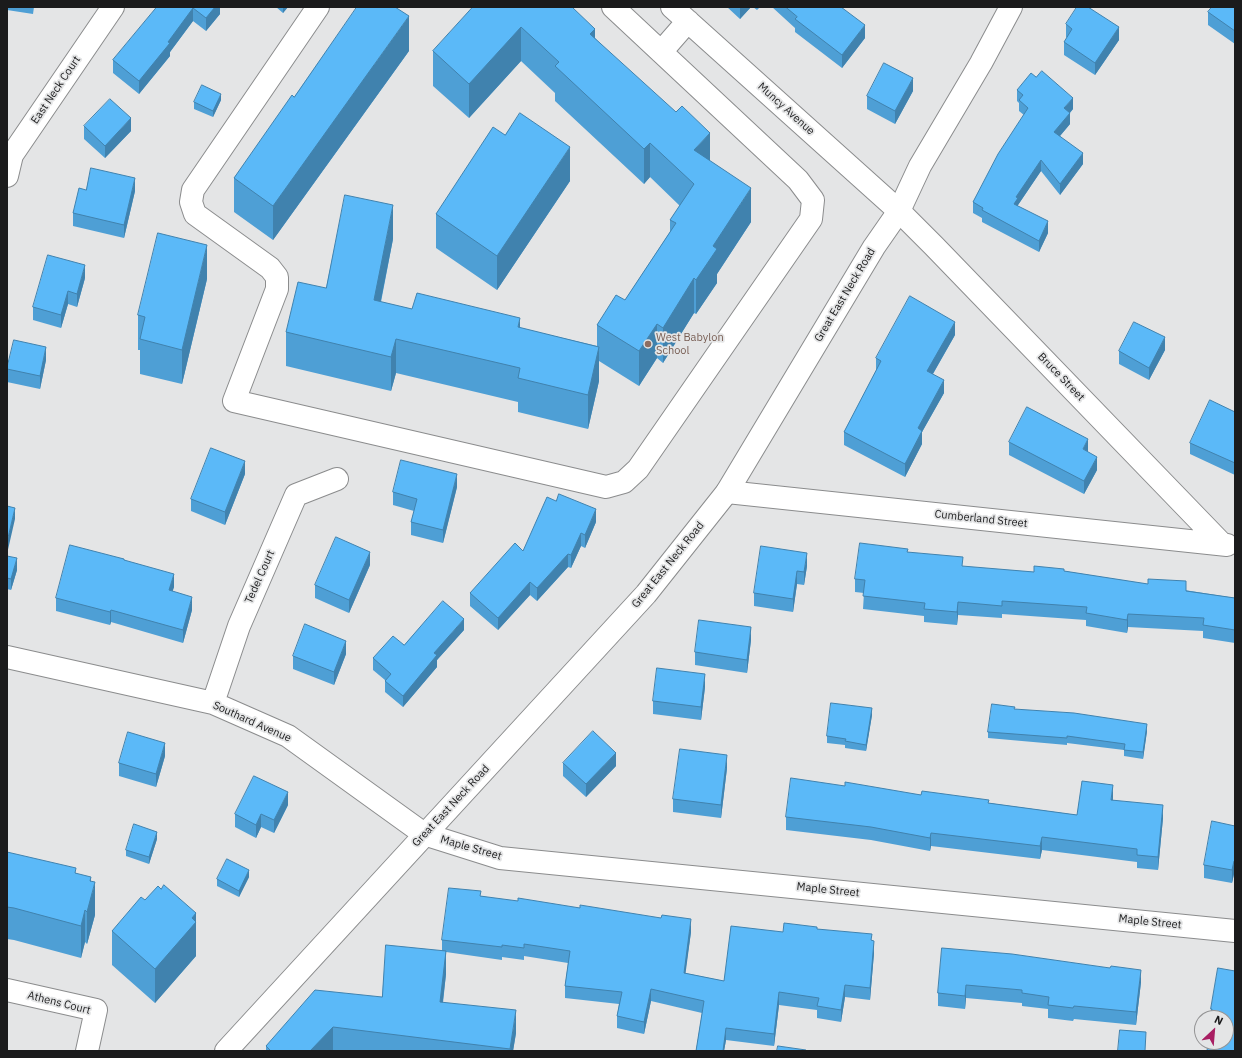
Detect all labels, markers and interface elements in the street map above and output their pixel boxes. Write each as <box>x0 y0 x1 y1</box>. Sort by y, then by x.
street label: East Neck Court <box>28 54 84 126</box>
street label: Muncy Avenue <box>755 80 817 138</box>
street label: Great East Neck Road <box>812 246 878 344</box>
place label: West Babylon School <box>656 331 724 357</box>
marker: West Babylon School <box>643 339 653 349</box>
street label: Bruce Street <box>1035 350 1087 404</box>
street label: Cumberland Street <box>934 508 1028 530</box>
street label: Great East Neck Road <box>629 519 707 611</box>
street label: Tedel Court <box>242 548 278 606</box>
street label: Southard Avenue <box>211 699 293 745</box>
street label: Great East Neck Road <box>410 762 492 850</box>
street label: Maple Street <box>439 833 503 863</box>
street label: Maple Street <box>796 880 860 900</box>
street label: Maple Street <box>1118 912 1182 932</box>
street label: Athens Court <box>26 989 92 1017</box>
north arrow <box>1194 1010 1234 1050</box>
text: N <box>1212 1012 1225 1028</box>

